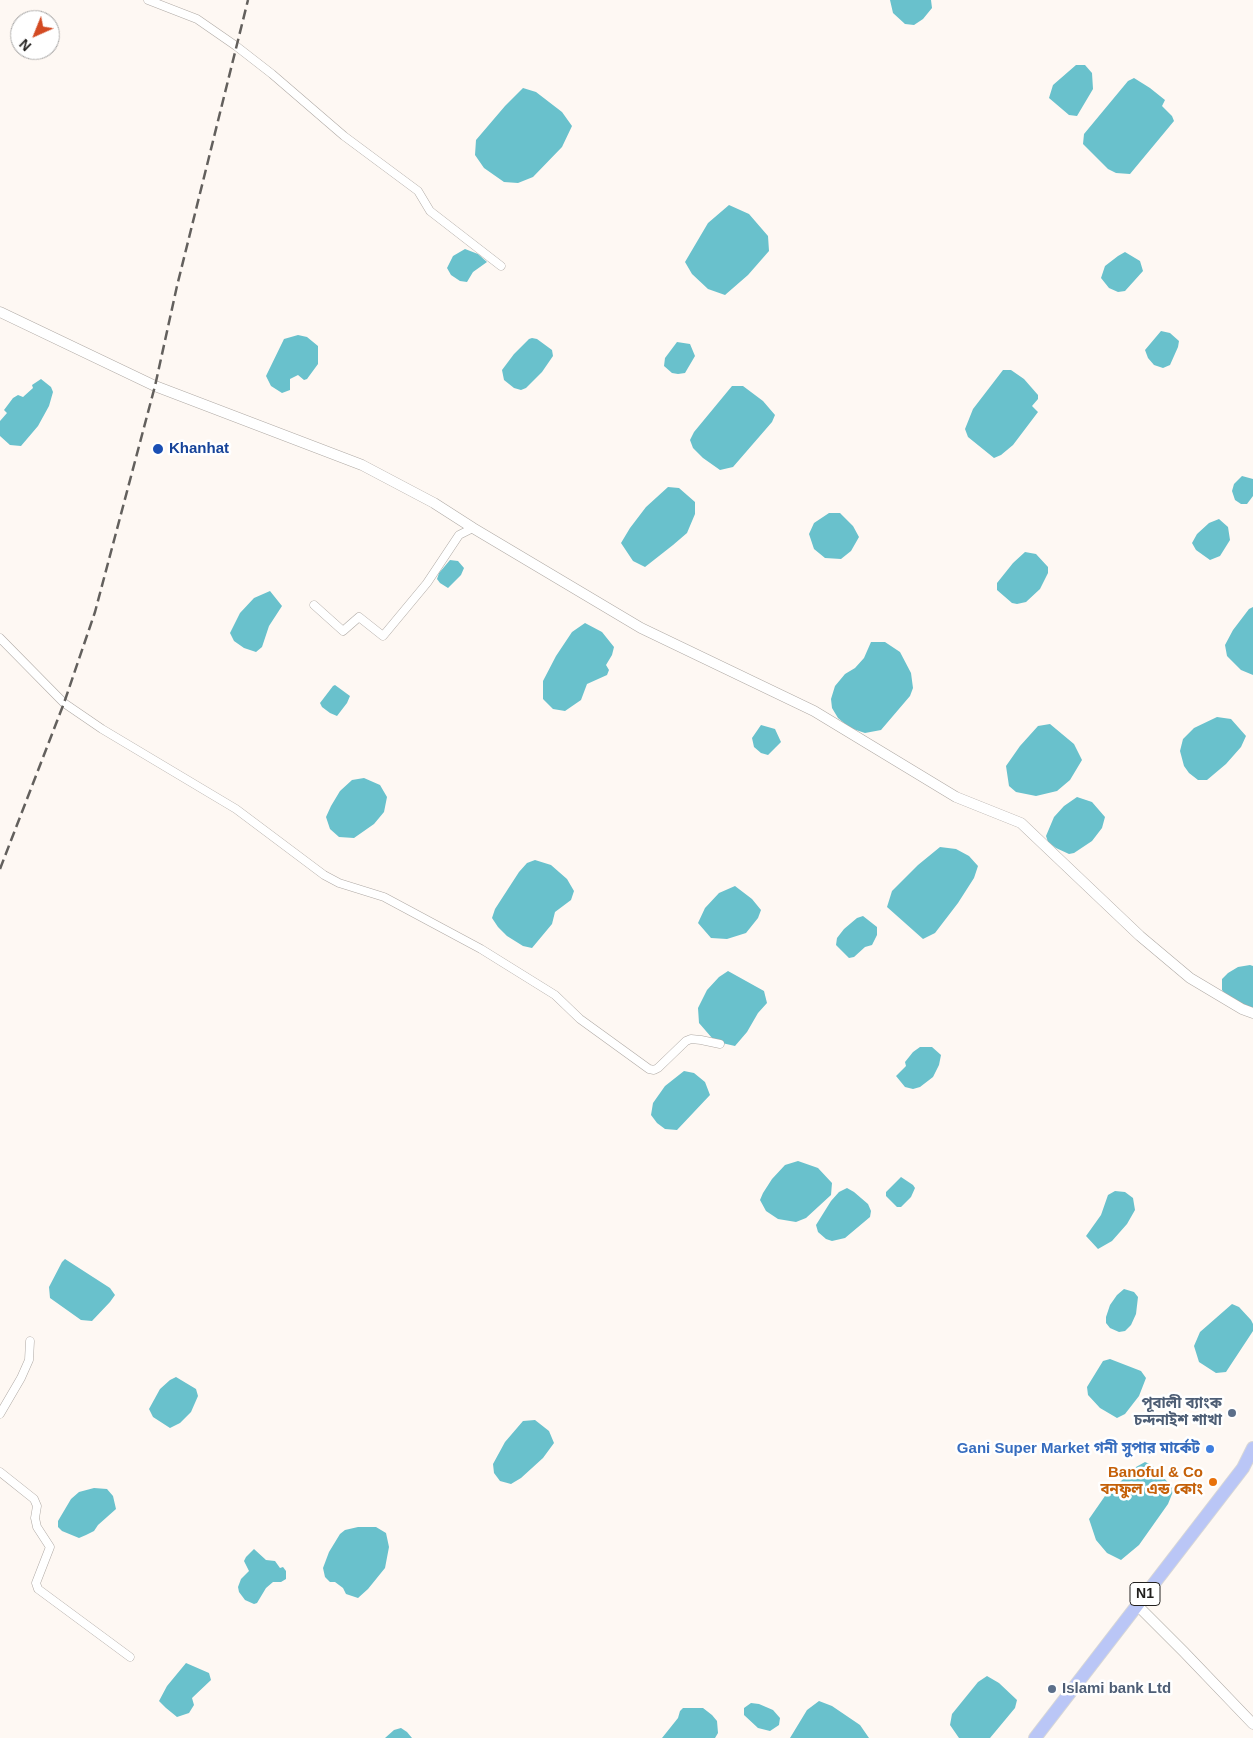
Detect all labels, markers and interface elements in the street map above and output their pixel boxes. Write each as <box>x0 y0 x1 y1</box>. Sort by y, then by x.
north arrow <box>10 10 60 60</box>
text: N <box>16 36 34 54</box>
place label: Khanhat <box>169 440 229 458</box>
marker: Khanhat <box>151 442 165 456</box>
place label: পূবালী ব্যাংক চন্দনাইশ শাখা <box>1134 1395 1222 1430</box>
marker: পূবালী ব্যাংক চন্দনাইশ শাখা <box>1226 1407 1238 1419</box>
place label: Gani Super Market গনী সুপার মার্কেট <box>957 1440 1200 1458</box>
marker: Gani Super Market গনী সুপার মার্কেট <box>1204 1443 1216 1455</box>
place label: Banoful & Co বনফুল এন্ড কোং <box>1101 1464 1203 1499</box>
marker: Banoful & Co বনফুল এন্ড কোং <box>1207 1476 1219 1488</box>
road number: N1 <box>1130 1582 1160 1606</box>
place label: Islami bank Ltd <box>1062 1680 1171 1698</box>
marker: Islami bank Ltd <box>1046 1683 1058 1695</box>

